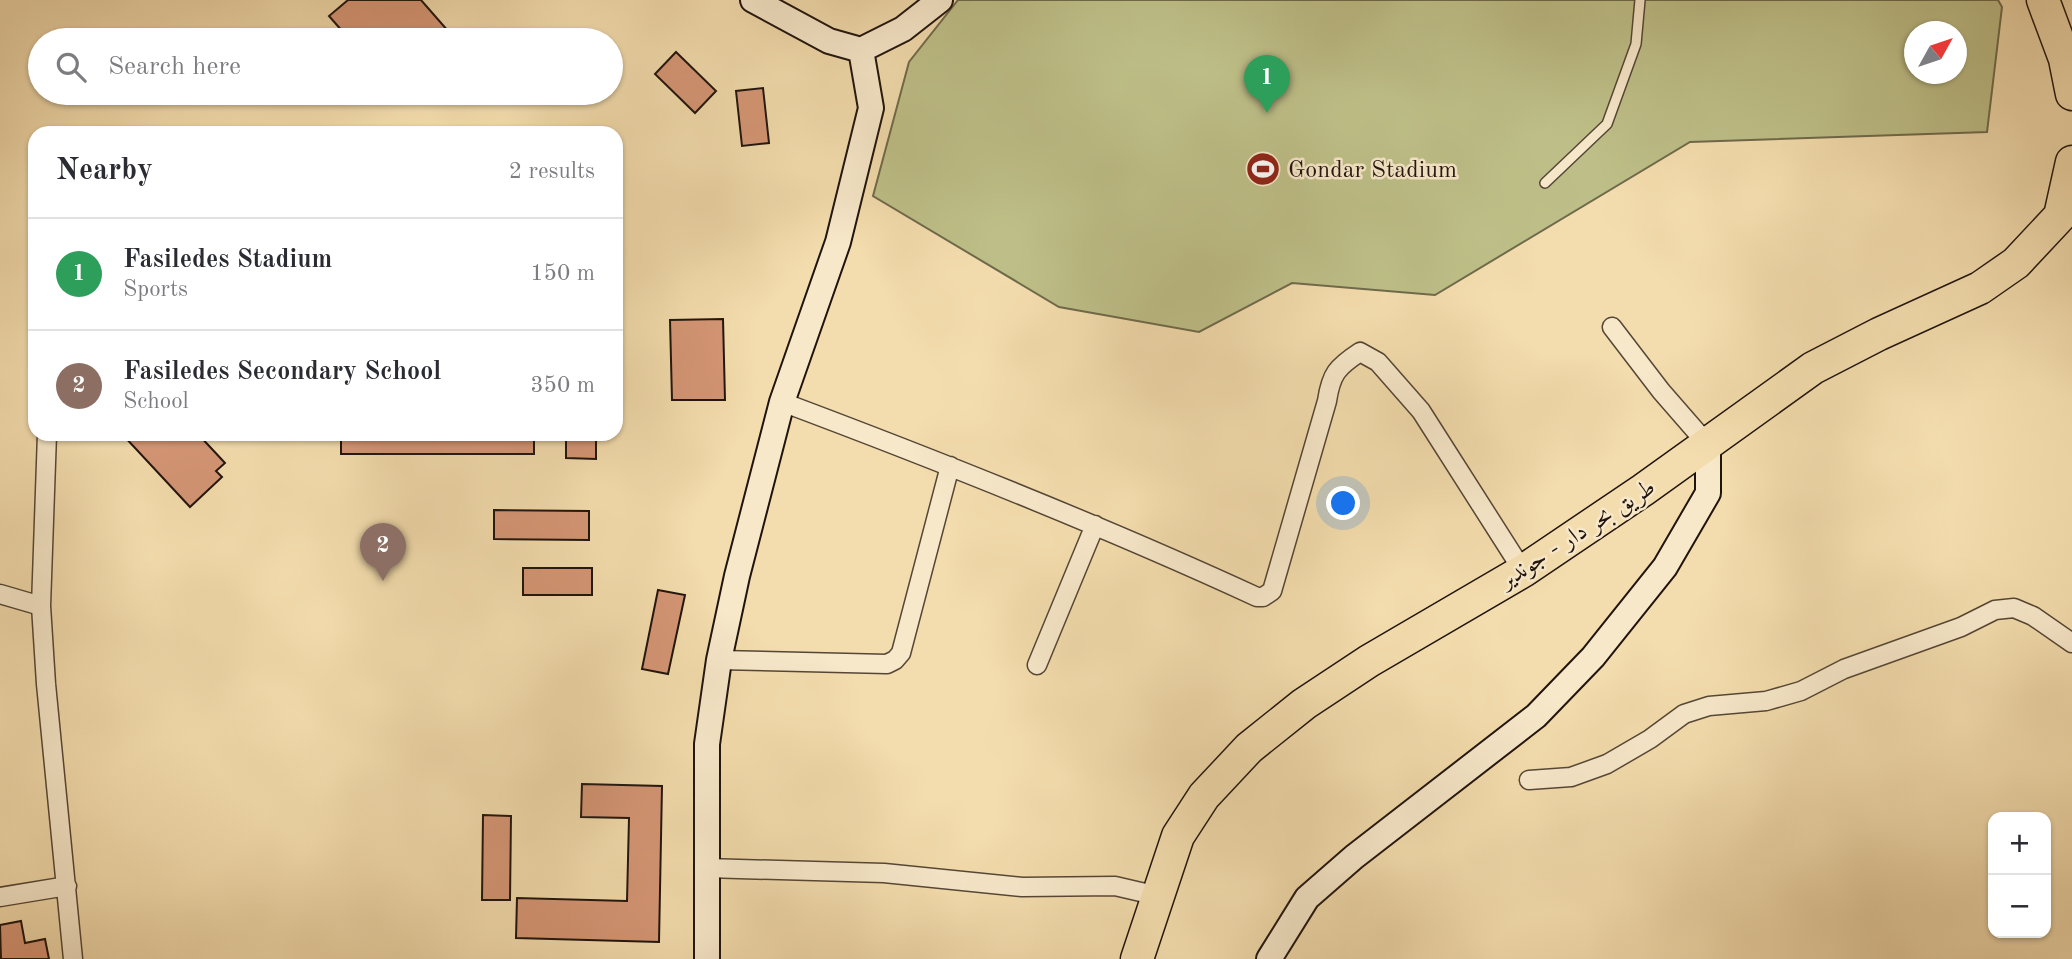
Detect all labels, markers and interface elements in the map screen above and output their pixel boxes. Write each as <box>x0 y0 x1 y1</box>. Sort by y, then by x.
north arrow <box>1904 21 1967 84</box>
search box <box>28 28 623 105</box>
icon: search <box>52 48 90 86</box>
text: Search here <box>108 54 241 80</box>
pin: 1 <box>1244 55 1290 113</box>
sports icon: Gondar Stadium <box>1244 150 1282 188</box>
text: Nearby <box>56 156 153 186</box>
place label: Gondar Stadium <box>1288 159 1457 183</box>
text: 2 results <box>509 160 595 183</box>
text: Fasiledes Stadium <box>123 247 332 273</box>
text: 1 <box>72 262 86 285</box>
text: 150 m <box>530 262 595 285</box>
text: Sports <box>123 278 188 301</box>
text: Fasiledes Secondary School <box>123 359 441 385</box>
text: 2 <box>72 374 86 397</box>
text: 350 m <box>530 374 595 397</box>
text: School <box>123 390 189 413</box>
street label: طريق بحر دار - جوندير <box>1494 476 1661 596</box>
your location <box>1326 486 1360 520</box>
pin: 2 <box>360 523 406 581</box>
map controls <box>1988 812 2051 938</box>
button: + <box>1988 812 2051 875</box>
button: − <box>1988 875 2051 938</box>

